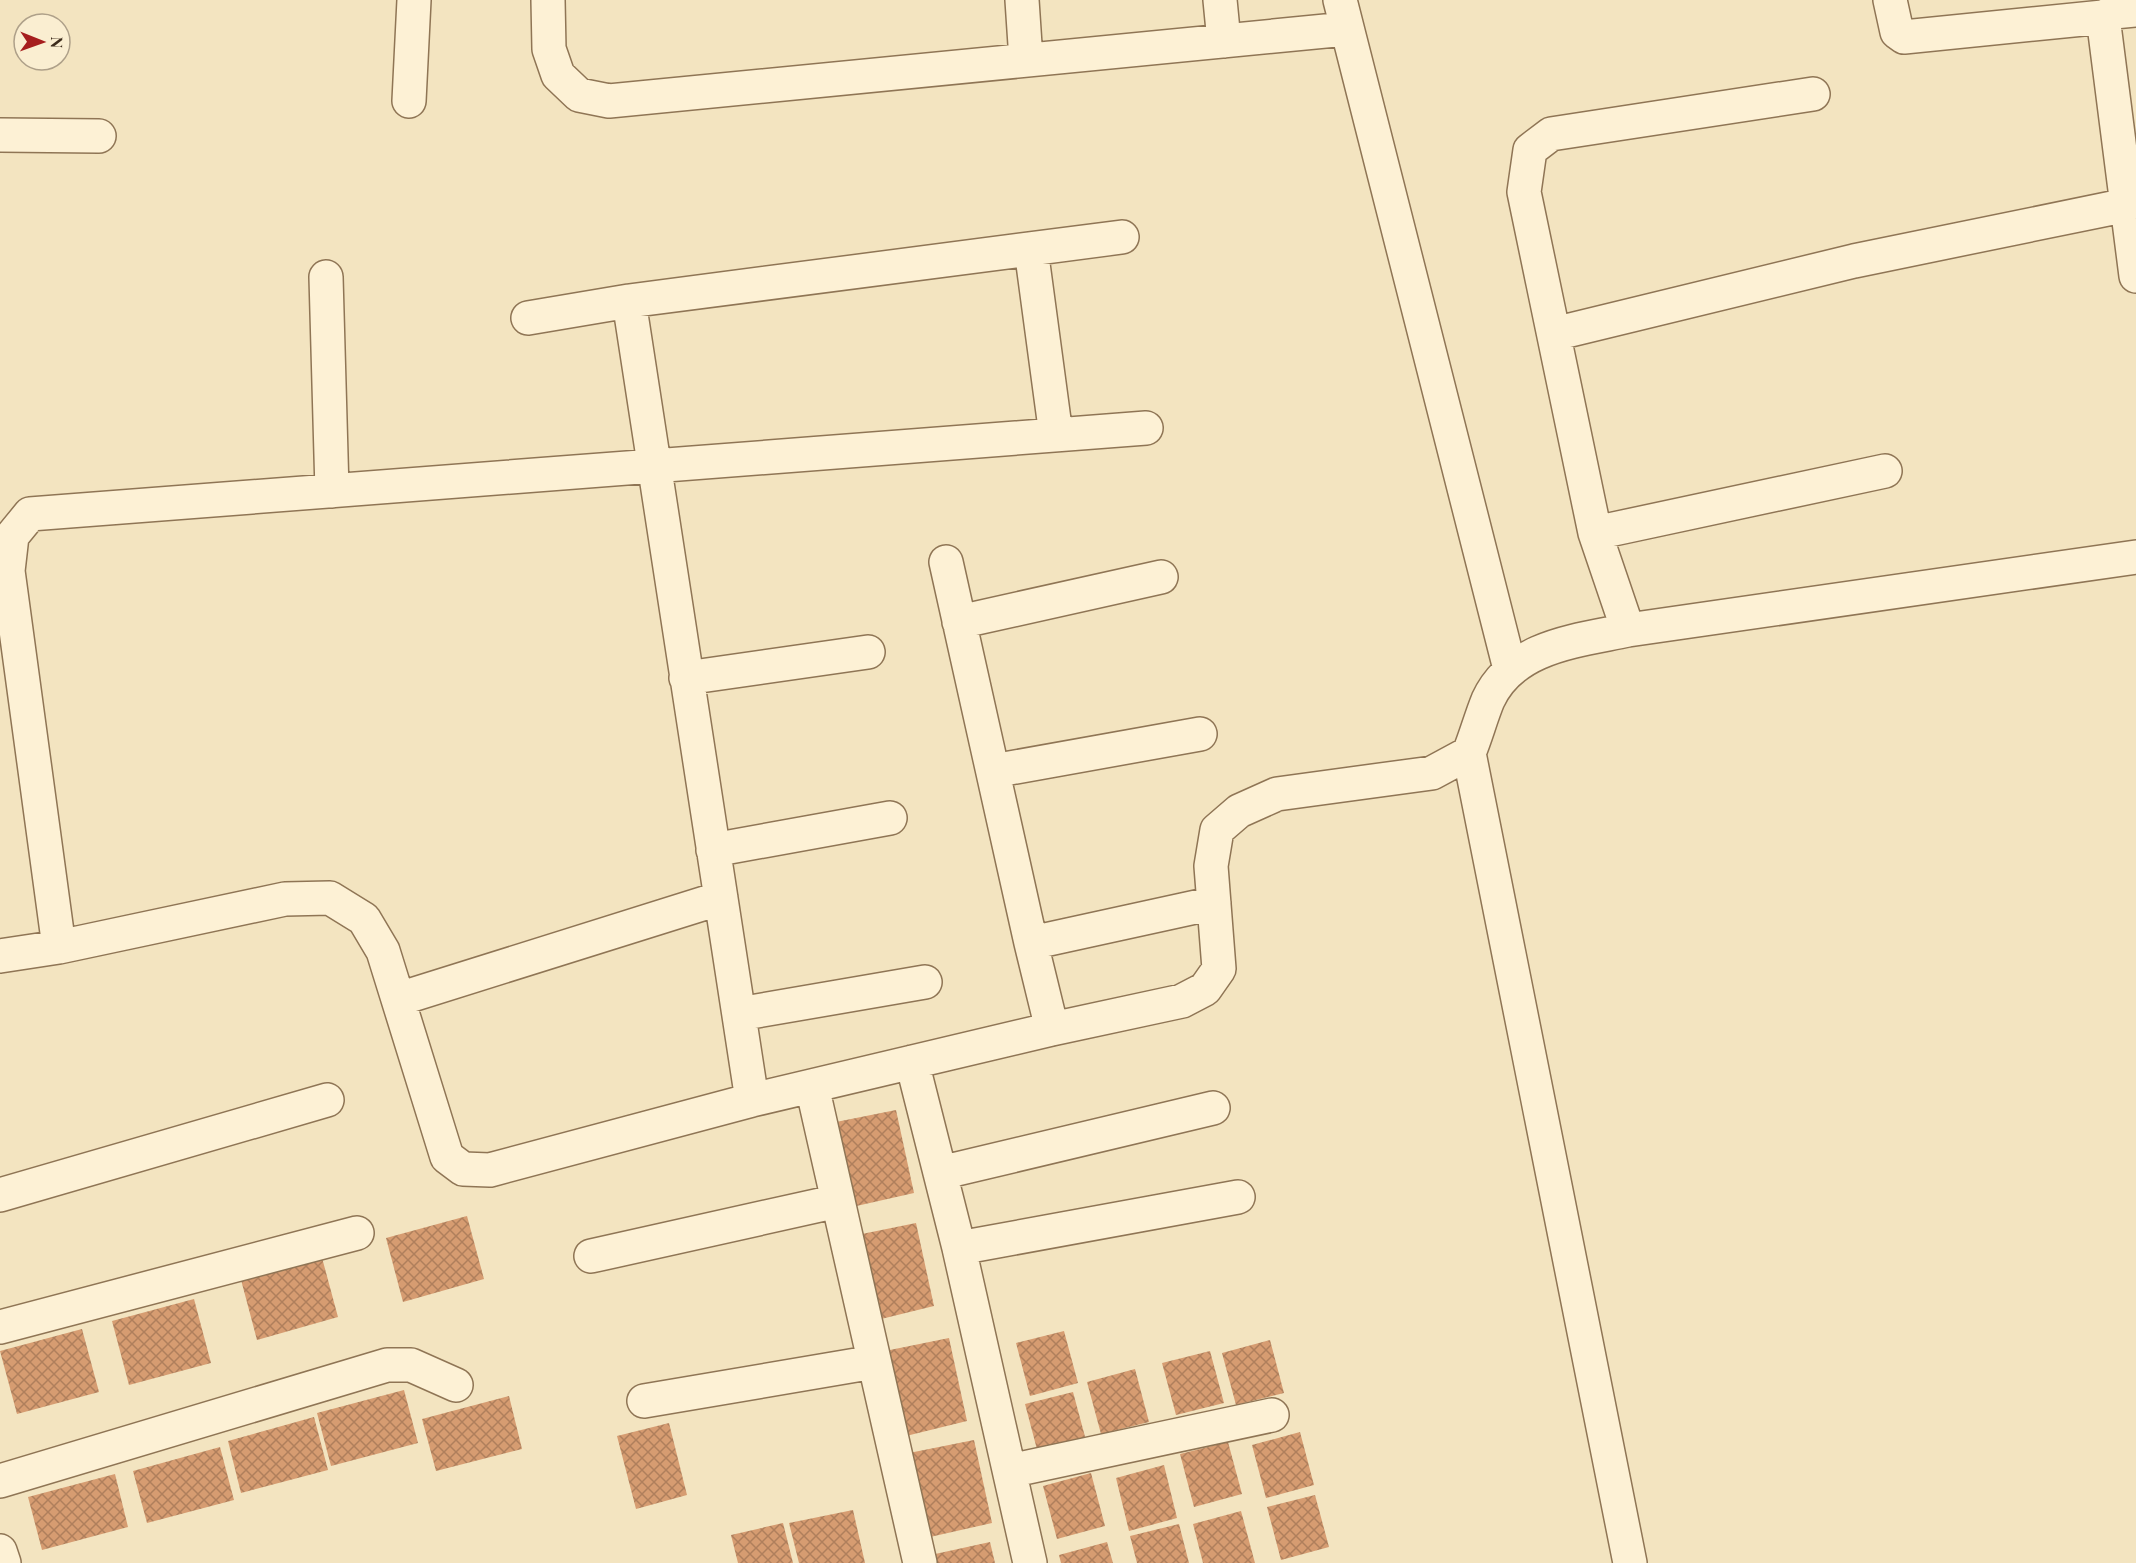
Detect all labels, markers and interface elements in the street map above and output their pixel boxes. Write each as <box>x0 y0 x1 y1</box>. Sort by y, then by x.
north arrow <box>12 12 72 72</box>
text: N <box>47 36 68 49</box>

